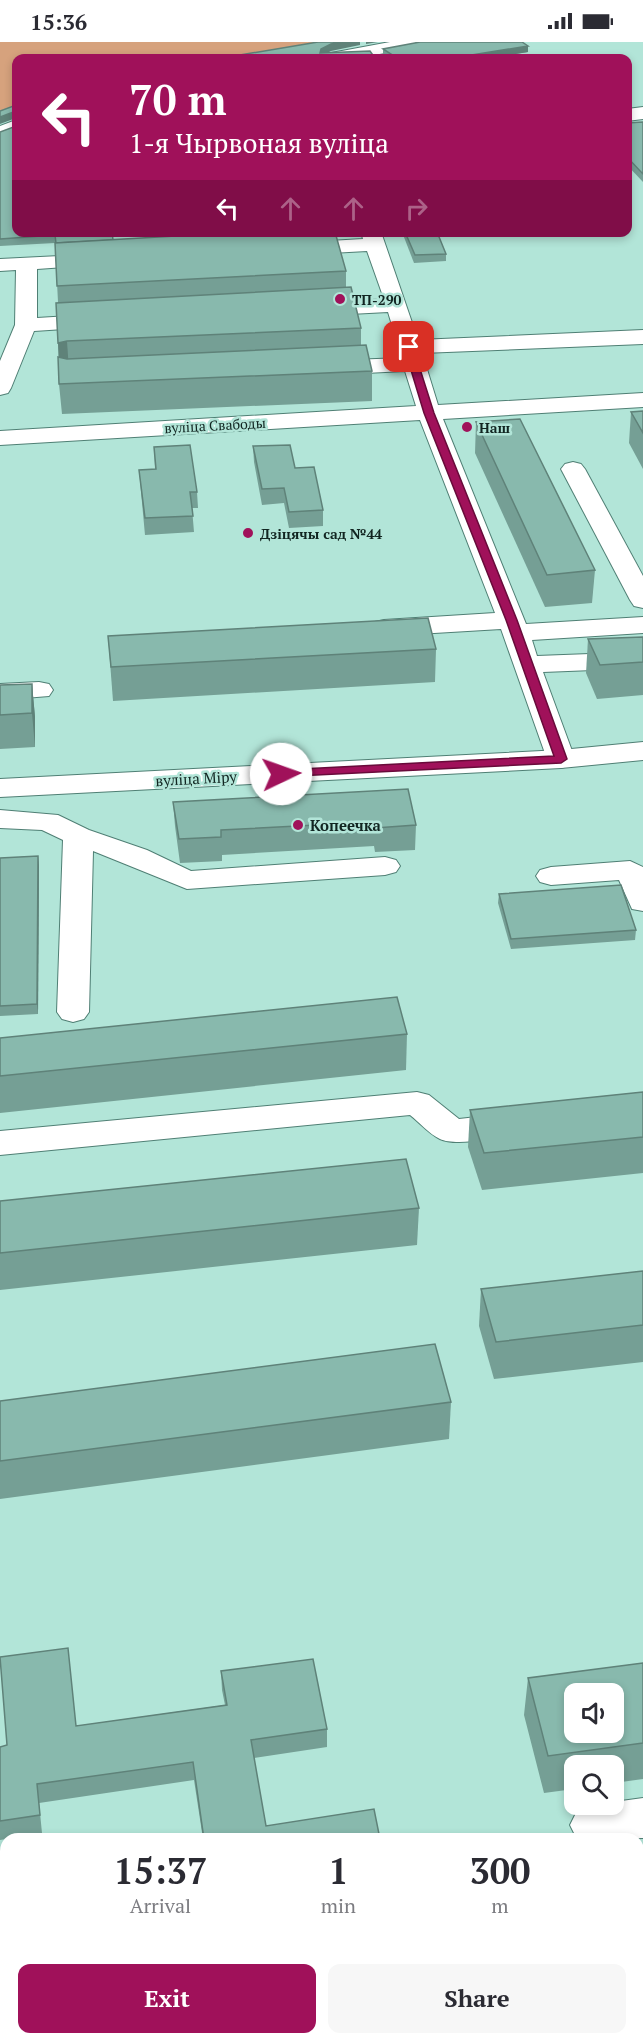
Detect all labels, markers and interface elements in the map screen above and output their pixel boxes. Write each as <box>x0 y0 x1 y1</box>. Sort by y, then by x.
text: 15:36 <box>30 7 87 36</box>
text: 70 m <box>129 71 227 127</box>
icon: left <box>30 78 108 156</box>
text: 1-я Чырвоная вуліца <box>129 125 389 161</box>
icon: left <box>211 192 244 225</box>
icon: ahead <box>274 192 307 225</box>
icon: ahead <box>337 192 370 225</box>
icon: right <box>400 192 433 225</box>
place label: ТП-290 <box>352 290 402 309</box>
marker: ТП-290 <box>333 292 347 306</box>
pin <box>383 321 434 372</box>
icon: arrive <box>392 330 425 363</box>
street label: вуліца Свабоды <box>164 413 266 437</box>
place label: Наш <box>479 418 511 437</box>
marker: Наш <box>460 420 474 434</box>
place label: Дзіцячы сад №44 <box>260 524 382 543</box>
marker: Дзіцячы сад №44 <box>241 526 255 540</box>
position arrow <box>249 742 313 806</box>
street label: вуліца Міру <box>155 766 238 790</box>
place label: Копеечка <box>310 815 382 835</box>
marker: Копеечка <box>291 818 305 832</box>
map controls <box>564 1683 624 1815</box>
button: sound <box>564 1683 624 1743</box>
button: search <box>564 1755 624 1815</box>
text: 15:37 <box>114 1847 207 1894</box>
text: 1 <box>328 1847 349 1894</box>
text: 300 <box>469 1847 530 1894</box>
text: Arrival <box>130 1892 191 1919</box>
text: min <box>321 1892 356 1919</box>
text: m <box>491 1892 509 1919</box>
button: Exit <box>18 1964 316 2033</box>
button: Share <box>328 1964 626 2033</box>

